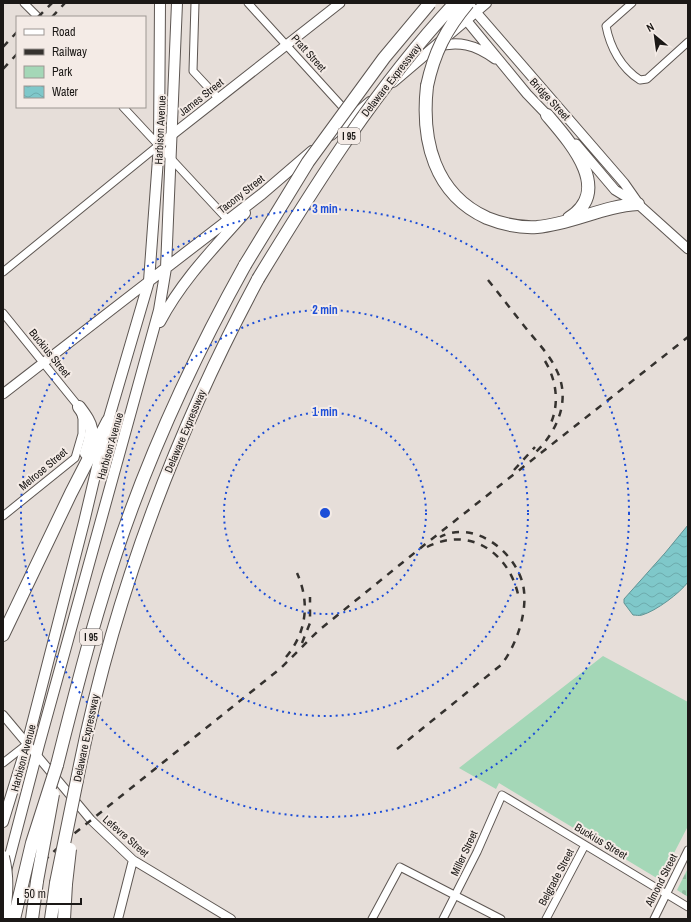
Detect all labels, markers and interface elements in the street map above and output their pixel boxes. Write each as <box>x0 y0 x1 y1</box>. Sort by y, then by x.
legend <box>16 16 146 108</box>
north arrow <box>635 16 675 56</box>
text: N <box>644 20 656 35</box>
text: Road <box>52 24 76 40</box>
street label: Pratt Street <box>289 31 330 75</box>
street label: Delaware Expressway <box>358 40 424 119</box>
text: Railway <box>52 44 87 60</box>
text: Park <box>52 64 72 80</box>
street label: James Street <box>176 75 227 119</box>
street label: Bridge Street <box>527 75 574 124</box>
text: Water <box>52 84 79 100</box>
street label: Harbison Avenue <box>151 95 169 165</box>
road number: I 95 <box>338 128 360 144</box>
street label: Tacony Street <box>215 171 267 217</box>
text: 3 min <box>312 201 338 217</box>
text: 2 min <box>312 302 338 318</box>
street label: Buckius Street <box>26 326 74 381</box>
street label: Delaware Expressway <box>161 387 209 475</box>
text: 1 min <box>312 404 338 420</box>
street label: Harbison Avenue <box>94 411 126 481</box>
street label: Melrose Street <box>16 444 70 493</box>
centre of rings <box>318 506 332 520</box>
road number: I 95 <box>80 629 102 645</box>
street label: Delaware Expressway <box>70 692 102 783</box>
street label: Harbison Avenue <box>7 723 39 793</box>
street label: Lefevre Street <box>100 812 152 860</box>
street label: Buckius Street <box>572 820 630 862</box>
street label: Miller Street <box>447 828 481 878</box>
street label: Belgrade Street <box>535 846 577 908</box>
street label: Almond Street <box>641 851 680 910</box>
scale bar <box>18 880 81 906</box>
text: 50 m <box>24 886 46 902</box>

